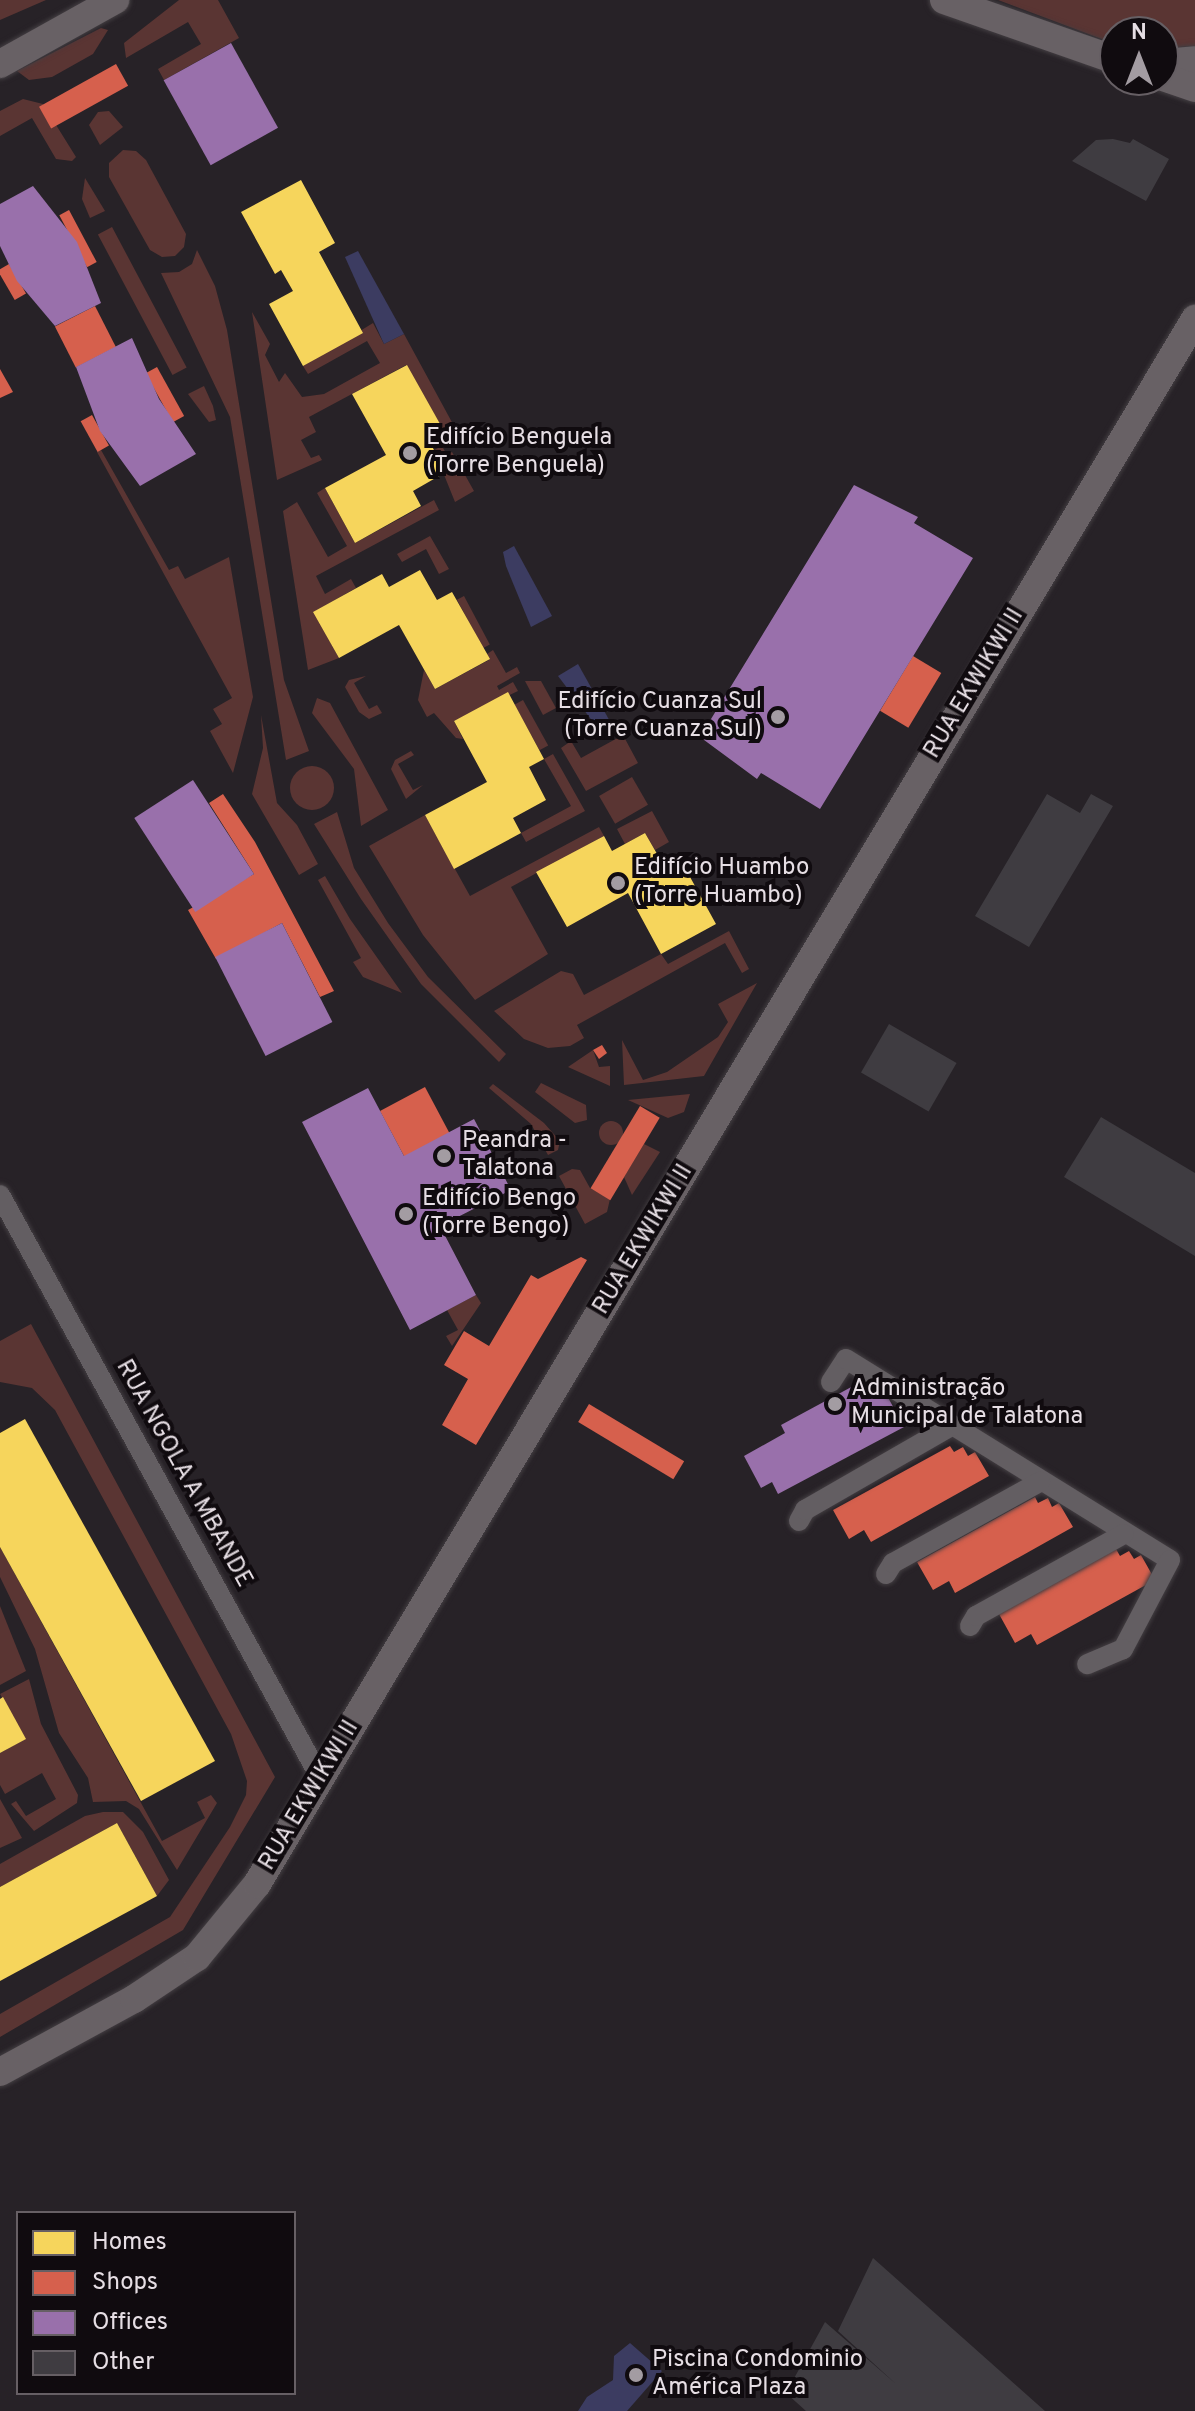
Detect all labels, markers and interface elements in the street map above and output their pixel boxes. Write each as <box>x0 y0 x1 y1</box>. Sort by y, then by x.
north arrow <box>1099 16 1179 96</box>
text: N <box>1131 20 1147 47</box>
place label: Edifício Benguela (Torre Benguela) <box>426 425 612 481</box>
marker: Edifício Benguela (Torre Benguela) <box>401 444 419 462</box>
street label: RUA EKWIKWI II <box>919 603 1031 765</box>
place label: Edifício Cuanza Sul (Torre Cuanza Sul) <box>557 689 762 745</box>
marker: Edifício Cuanza Sul (Torre Cuanza Sul) <box>769 708 787 726</box>
place label: Edifício Huambo (Torre Huambo) <box>634 855 809 911</box>
marker: Edifício Huambo (Torre Huambo) <box>609 874 627 892</box>
place label: Peandra - Talatona <box>462 1128 567 1184</box>
marker: Peandra - Talatona <box>433 1145 455 1167</box>
street label: RUA EKWIKWI II <box>588 1159 700 1321</box>
place label: Edifício Bengo (Torre Bengo) <box>422 1186 576 1242</box>
marker: Edifício Bengo (Torre Bengo) <box>397 1205 415 1223</box>
street label: RUA NGOLA A MBANDE <box>108 1354 258 1594</box>
place label: Administração Municipal de Talatona <box>851 1376 1084 1432</box>
marker: Administração Municipal de Talatona <box>826 1395 844 1413</box>
street label: RUA EKWIKWI II <box>254 1715 366 1877</box>
legend <box>16 2211 296 2395</box>
text: Homes <box>92 2228 167 2258</box>
text: Shops <box>92 2268 158 2298</box>
text: Offices <box>92 2308 168 2338</box>
place label: Piscina Condominio América Plaza <box>652 2347 863 2403</box>
text: Other <box>92 2348 154 2378</box>
marker: Piscina Condominio América Plaza <box>627 2366 645 2384</box>

